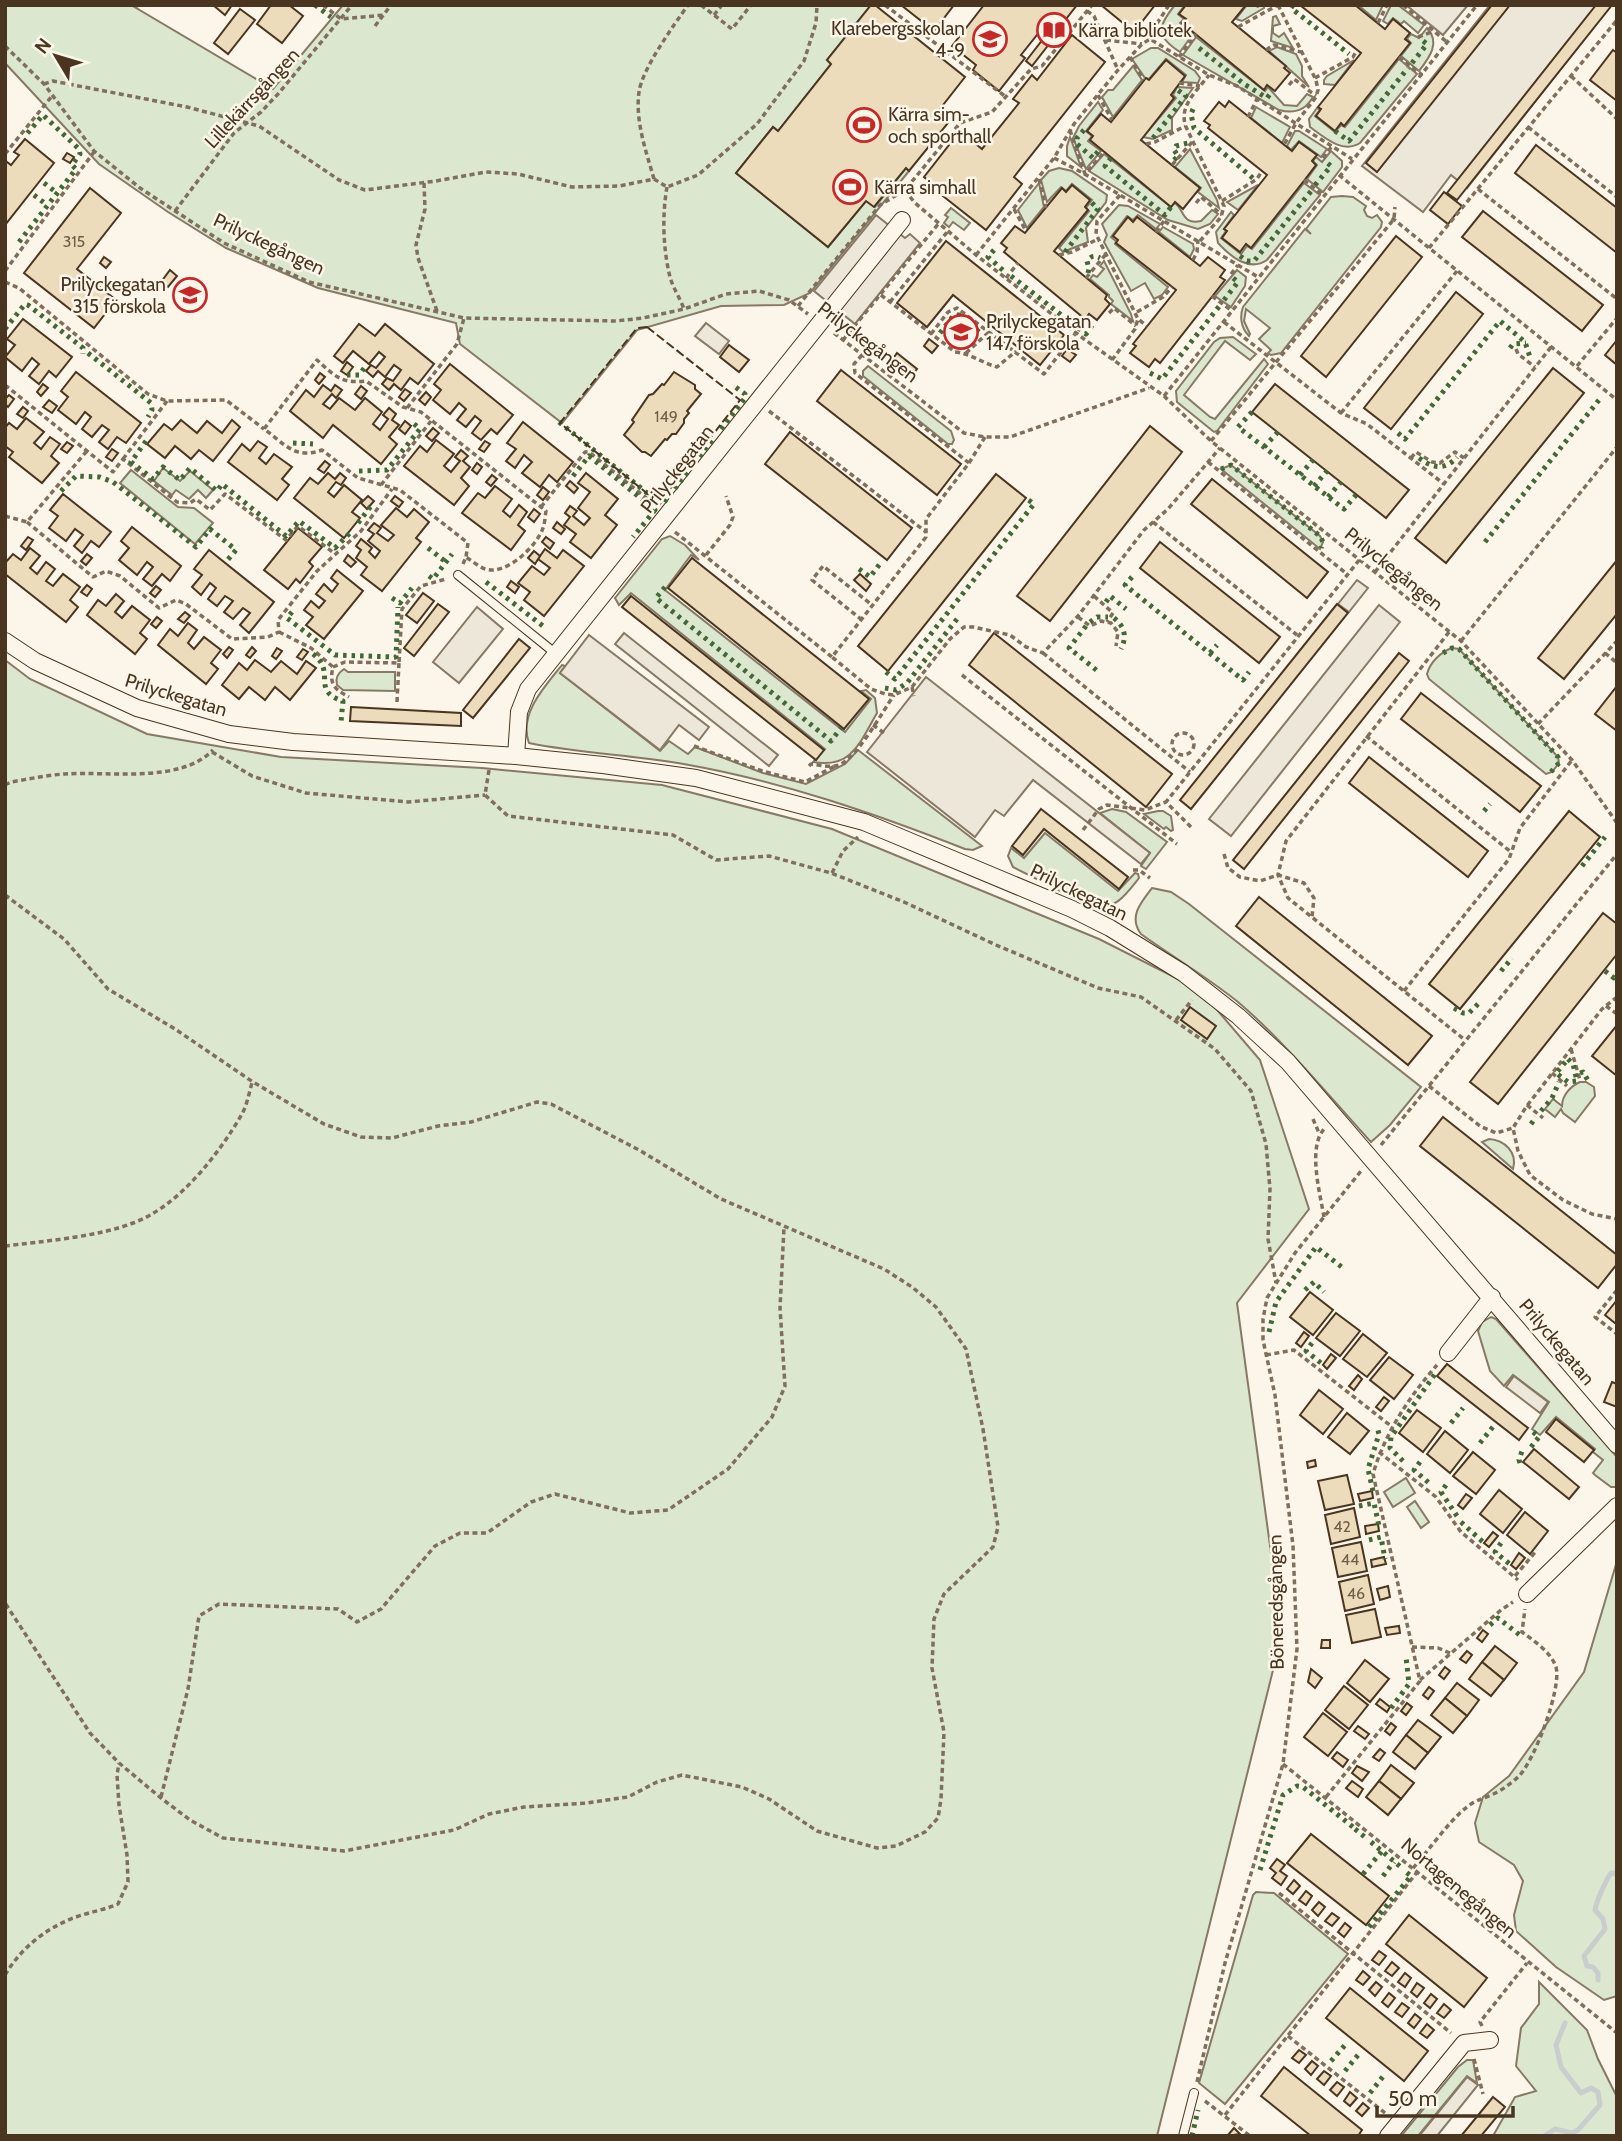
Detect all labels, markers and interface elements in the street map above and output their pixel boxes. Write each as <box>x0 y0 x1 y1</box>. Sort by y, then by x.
library icon: Kärra bibliotek <box>1035 11 1073 49</box>
place label: Klarebergsskolan 4-9 <box>831 17 965 62</box>
place label: Kärra bibliotek <box>1078 19 1192 42</box>
school or university icon: Klarebergsskolan 4-9 <box>971 20 1009 58</box>
north arrow <box>21 21 91 91</box>
text: N <box>30 33 56 58</box>
street label: Lillekärrsgången <box>200 43 304 153</box>
place label: Kärra sim- och sporthall <box>888 103 992 148</box>
sports icon: Kärra sim- och sporthall <box>845 106 883 144</box>
sports icon: Kärra simhall <box>831 168 869 206</box>
place label: Kärra simhall <box>874 176 977 199</box>
street label: Prilyckegången <box>210 208 328 280</box>
house number: 315 <box>63 232 85 251</box>
place label: Prilyckegatan 315 förskola <box>61 273 166 318</box>
school or university icon: Prilyckegatan 315 förskola <box>171 276 209 314</box>
street label: Prilyckegången <box>813 297 923 387</box>
place label: Prilyckegatan 147 förskola <box>986 310 1092 355</box>
school or university icon: Prilyckegatan 147 förskola <box>942 313 980 351</box>
house number: 149 <box>654 407 678 426</box>
street label: Prilyckegatan <box>635 420 719 518</box>
street label: Prilyckegången <box>1340 522 1448 616</box>
street label: Prilyckegatan <box>122 669 230 721</box>
street label: Prilyckegatan <box>1027 859 1131 925</box>
street label: Prilyckegatan <box>1514 1294 1600 1390</box>
house number: 42 <box>1333 1517 1351 1536</box>
street label: Böneredsgången <box>1263 1534 1289 1670</box>
house number: 44 <box>1341 1550 1359 1569</box>
house number: 46 <box>1347 1584 1365 1603</box>
street label: Nortagenegången <box>1397 1833 1521 1943</box>
scale bar <box>1377 2074 1514 2118</box>
text: 50 m <box>1388 2086 1437 2111</box>

